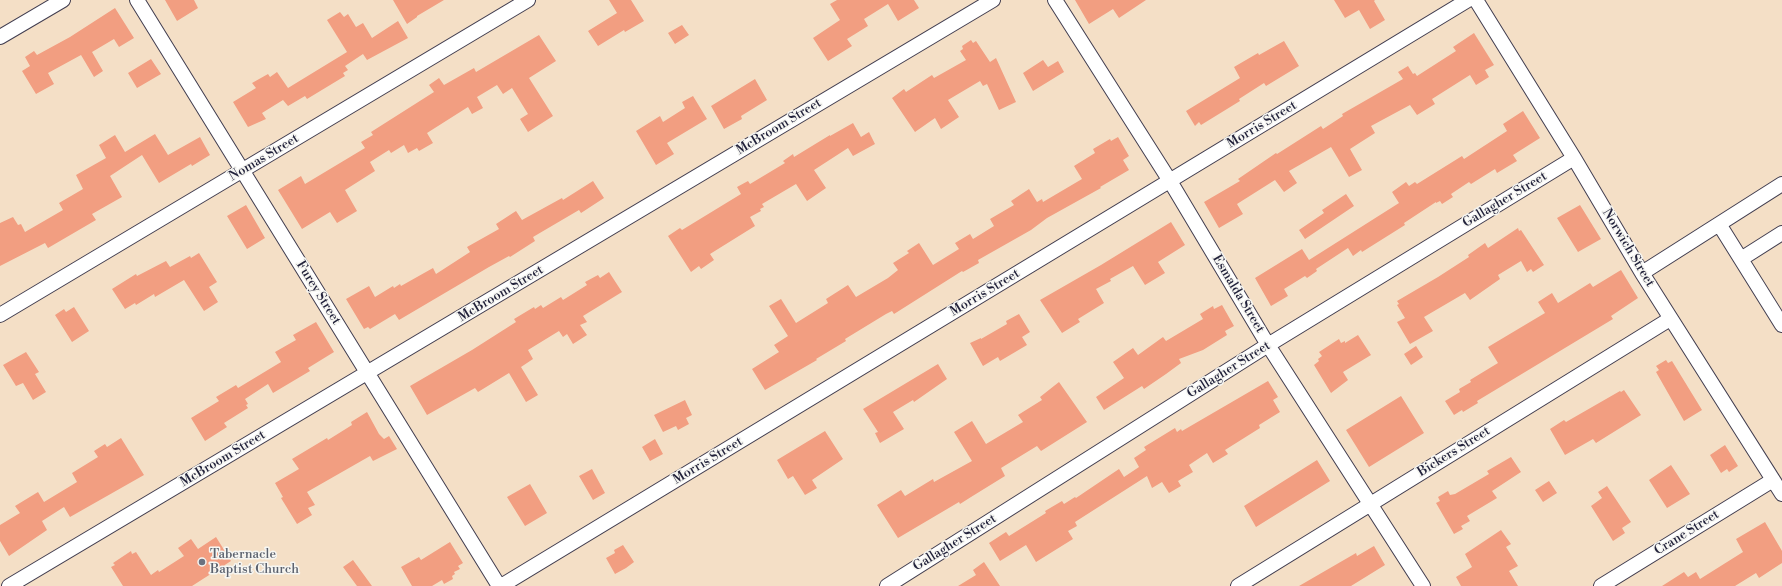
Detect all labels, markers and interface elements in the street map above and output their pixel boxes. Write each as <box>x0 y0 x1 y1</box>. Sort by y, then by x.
street label: McBroom Street <box>734 95 824 159</box>
street label: Morris Street <box>1224 98 1300 152</box>
street label: Nomas Street <box>226 131 302 185</box>
street label: Gallagher Street <box>1460 169 1550 231</box>
street label: Norwich Street <box>1599 206 1657 290</box>
street label: Esmalda Street <box>1209 252 1267 336</box>
street label: Furey Street <box>292 258 344 328</box>
street label: McBroom Street <box>456 262 546 326</box>
street label: Morris Street <box>947 266 1023 320</box>
street label: Gallagher Street <box>1185 338 1273 402</box>
street label: Bickers Street <box>1415 424 1493 480</box>
street label: McBroom Street <box>178 427 268 491</box>
street label: Morris Street <box>670 434 746 488</box>
street label: Crane Street <box>1652 507 1722 559</box>
street label: Gallagher Street <box>911 511 999 575</box>
place label: Tabernacle Baptist Church <box>210 547 299 578</box>
marker: Tabernacle Baptist Church <box>197 557 207 567</box>

